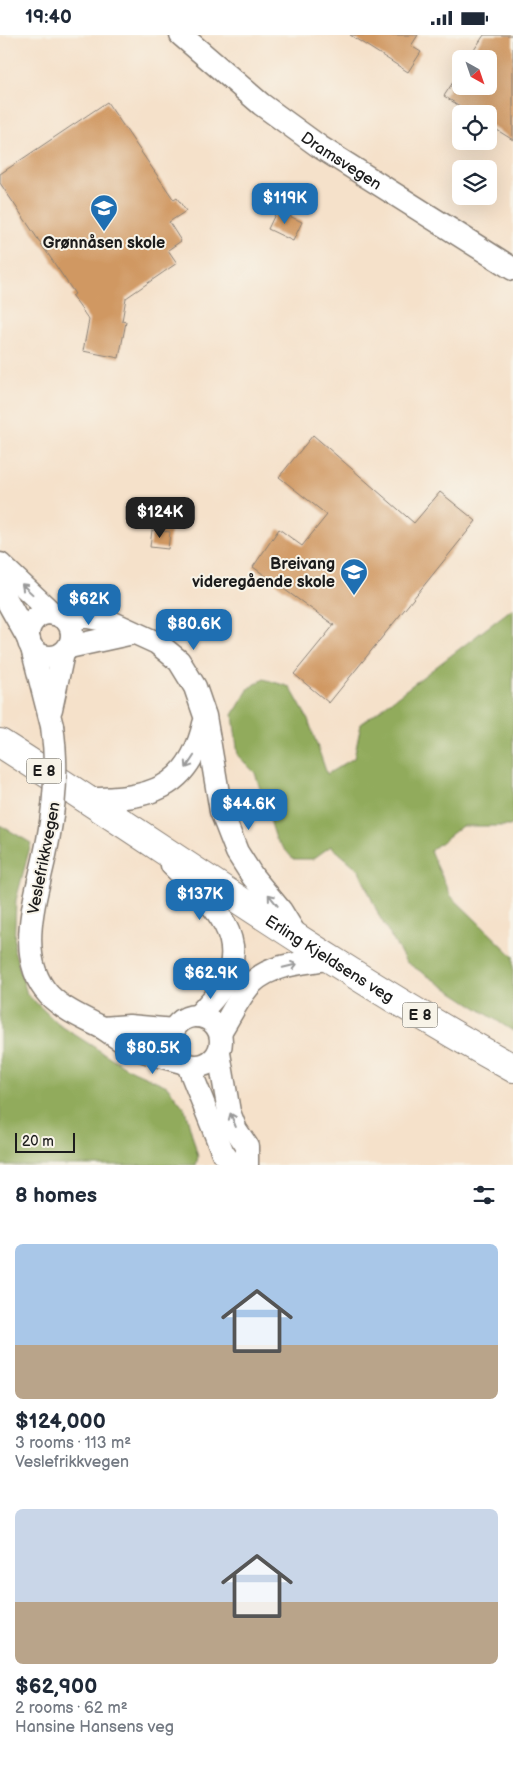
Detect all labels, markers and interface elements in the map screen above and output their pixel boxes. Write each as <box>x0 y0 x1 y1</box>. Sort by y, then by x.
text: 19:40 <box>25 6 72 29</box>
north arrow <box>452 50 498 95</box>
map controls <box>452 50 497 205</box>
button: locate <box>452 105 497 150</box>
street label: Dramsvegen <box>297 128 385 194</box>
button: layers <box>452 160 497 205</box>
pin: $119K <box>250 183 320 225</box>
text: $119K <box>263 189 307 208</box>
school or university icon: Grønnåsen skole <box>89 193 119 232</box>
place label: Grønnåsen skole <box>43 233 165 253</box>
pin: $124K <box>125 497 195 539</box>
text: $124K <box>137 503 183 522</box>
place label: Breivang videregående skole <box>191 555 335 592</box>
school or university icon: Breivang videregående skole <box>339 557 369 596</box>
one-way arrow <box>20 583 33 595</box>
pin: $62K <box>59 583 119 626</box>
text: $62K <box>69 590 109 609</box>
pin: $80.6K <box>153 609 235 651</box>
text: $80.6K <box>167 615 221 634</box>
one-way arrow <box>185 754 195 768</box>
road number: E 8 <box>27 759 62 783</box>
pin: $44.6K <box>208 789 290 831</box>
text: $44.6K <box>222 795 276 814</box>
street label: Veslefrikkvegen <box>24 801 65 916</box>
pin: $137K <box>165 879 235 921</box>
text: $137K <box>177 885 223 904</box>
one-way arrow <box>268 893 278 907</box>
street label: Erling Kjeldsens veg <box>261 912 397 1007</box>
pin: $62.9K <box>170 957 252 1000</box>
one-way arrow <box>281 961 297 970</box>
text: $62.9K <box>184 964 238 983</box>
road number: E 8 <box>402 1003 438 1027</box>
pin: $80.5K <box>112 1033 194 1075</box>
text: $80.5K <box>126 1039 180 1058</box>
one-way arrow <box>227 1113 237 1128</box>
scale bar <box>15 1130 75 1153</box>
text: 20 m <box>22 1133 54 1150</box>
icon: filters <box>470 1181 498 1209</box>
text: 8 homes <box>15 1183 97 1208</box>
icon: home <box>212 1276 302 1366</box>
text: $124,000 <box>15 1409 106 1434</box>
text: 3 rooms · 113 m² <box>15 1434 131 1453</box>
text: Veslefrikkvegen <box>15 1453 129 1472</box>
icon: home <box>212 1541 302 1631</box>
text: $62,900 <box>15 1674 97 1699</box>
text: 2 rooms · 62 m² <box>15 1699 128 1718</box>
text: Hansine Hansens veg <box>15 1718 174 1737</box>

